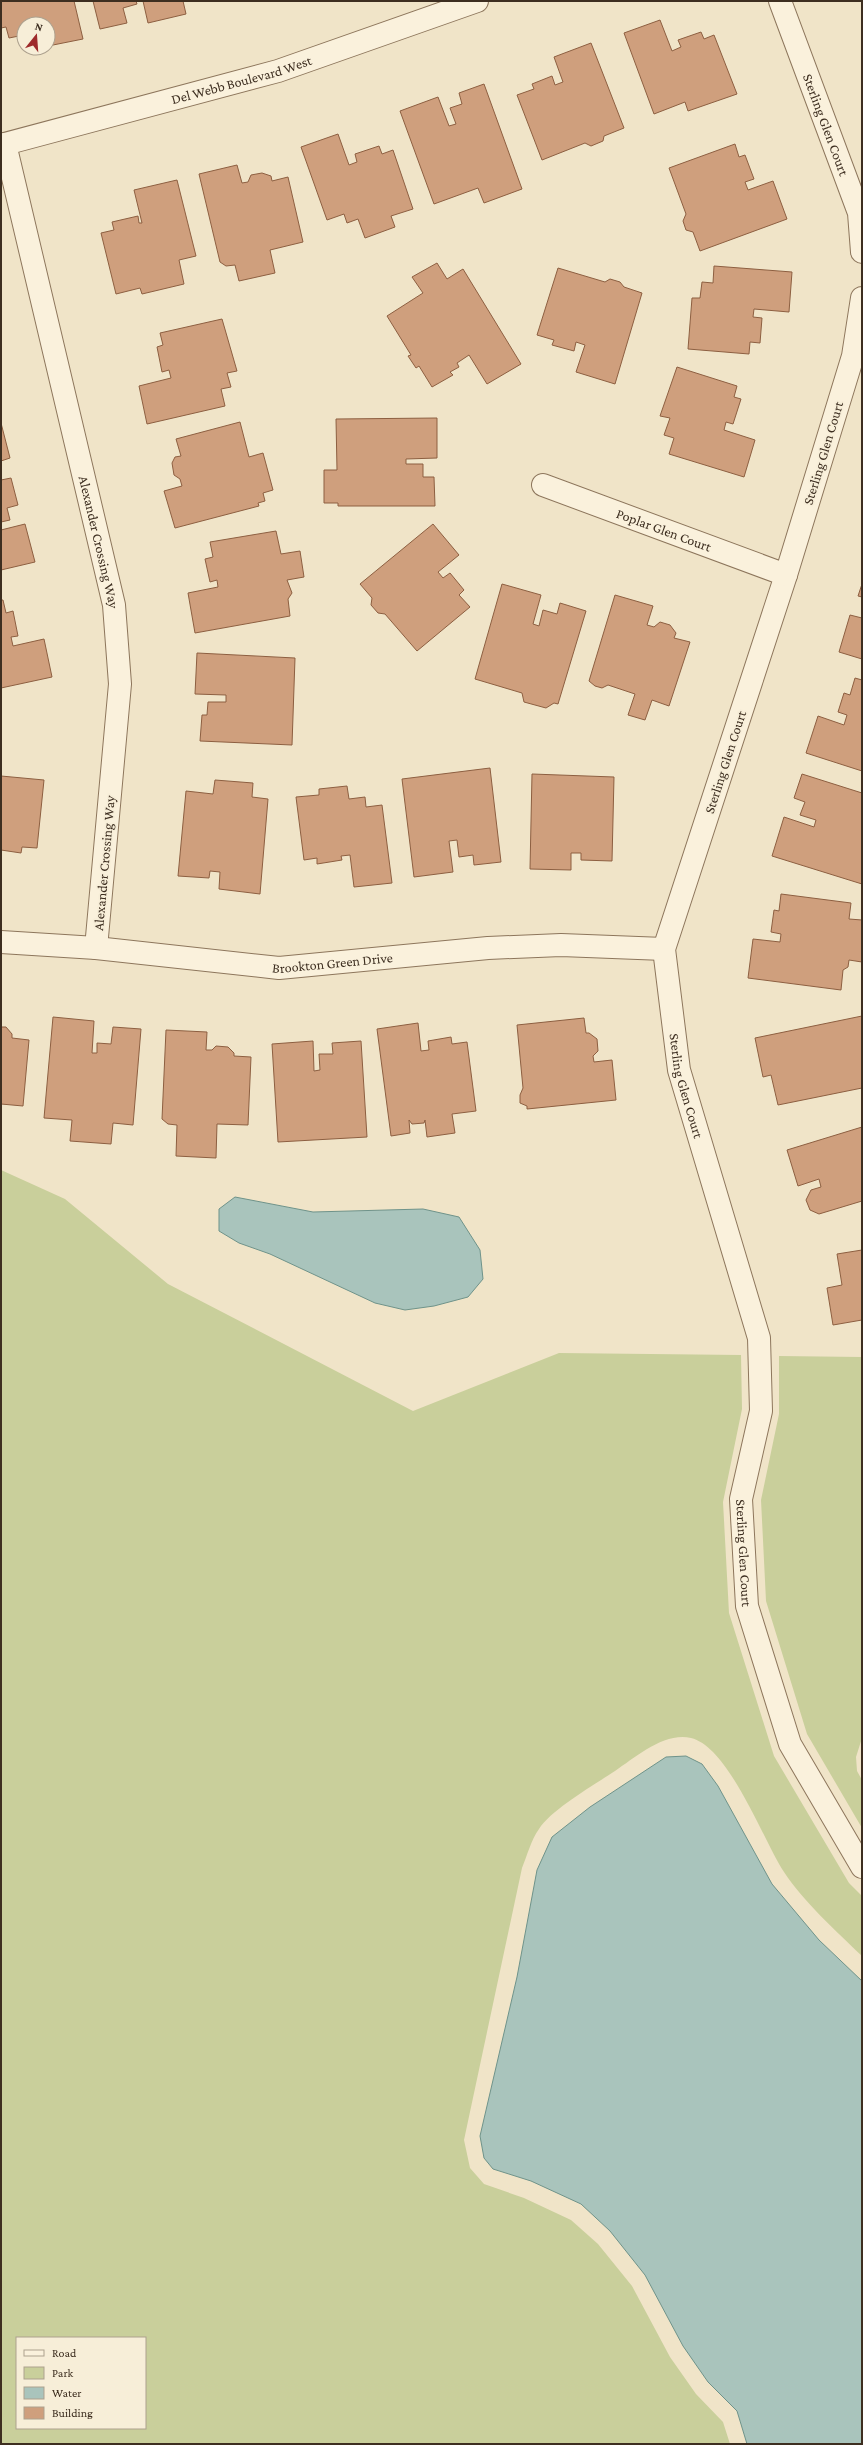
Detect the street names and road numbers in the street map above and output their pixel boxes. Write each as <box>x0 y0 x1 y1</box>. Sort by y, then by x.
street label: Del Webb Boulevard West <box>169 52 314 107</box>
street label: Sterling Glen Court <box>800 72 852 178</box>
street label: Sterling Glen Court <box>800 399 846 507</box>
street label: Alexander Crossing Way <box>76 474 122 609</box>
street label: Poplar Glen Court <box>614 505 714 555</box>
street label: Sterling Glen Court <box>701 708 749 816</box>
street label: Alexander Crossing Way <box>90 794 118 931</box>
street label: Brookton Green Drive <box>271 949 394 976</box>
street label: Sterling Glen Court <box>667 1032 707 1140</box>
street label: Sterling Glen Court <box>733 1499 755 1607</box>

